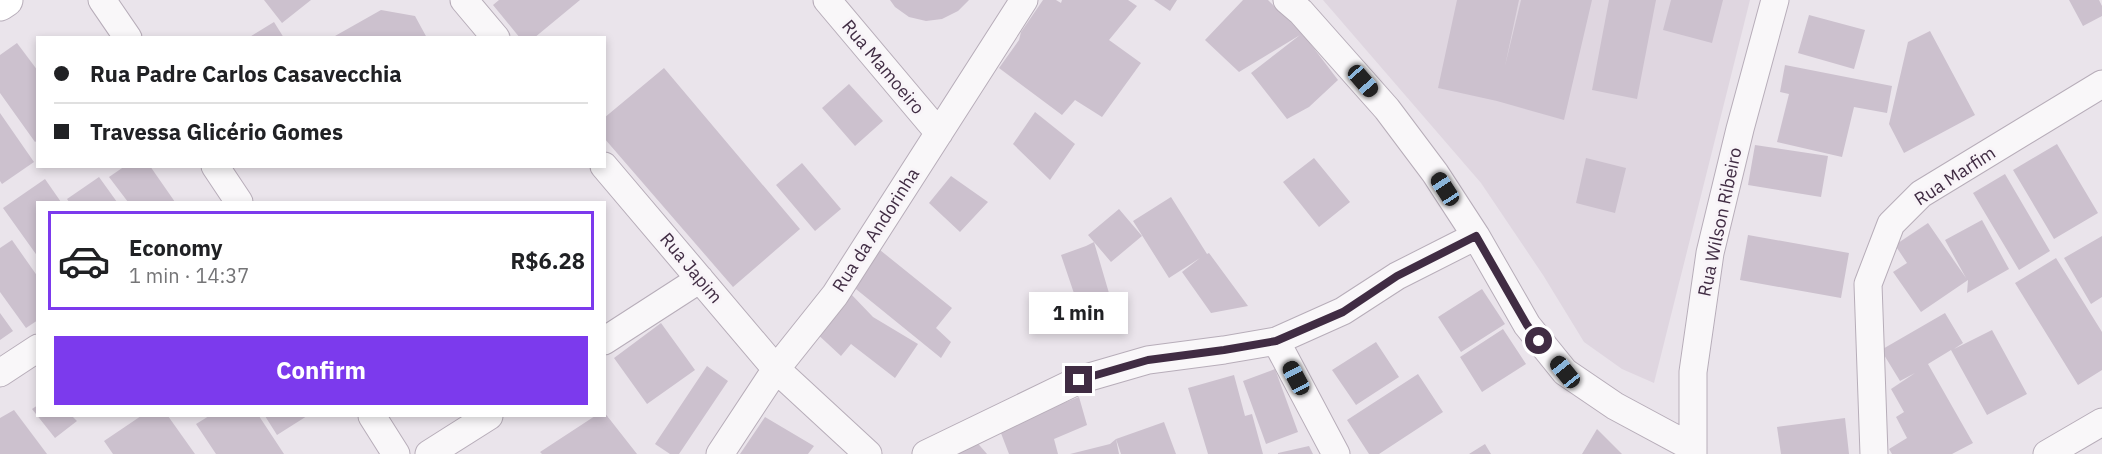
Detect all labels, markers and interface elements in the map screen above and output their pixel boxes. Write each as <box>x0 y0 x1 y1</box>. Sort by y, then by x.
street label: Rua Mamoeiro <box>837 15 930 119</box>
text: Rua Padre Carlos Casavecchia <box>90 59 402 88</box>
car <box>1344 62 1382 100</box>
text: Travessa Glicério Gomes <box>90 117 343 146</box>
street label: Rua Marfim <box>1910 141 2000 210</box>
street label: Rua Wilson Ribeiro <box>1692 145 1747 299</box>
street label: Rua da Andorinha <box>827 163 924 296</box>
car <box>1428 169 1462 209</box>
street label: Rua Japim <box>655 228 728 308</box>
text: Economy <box>129 233 223 262</box>
icon: car <box>57 234 111 288</box>
text: R$6.28 <box>511 246 585 275</box>
text: 1 min · 14:37 <box>129 262 249 289</box>
callout: 1 min <box>1030 293 1128 335</box>
text: 1 min <box>1052 299 1105 326</box>
route start <box>1525 327 1552 354</box>
button: Confirm <box>54 336 588 405</box>
car <box>1547 352 1583 392</box>
car <box>1280 358 1312 398</box>
route end <box>1065 366 1092 393</box>

